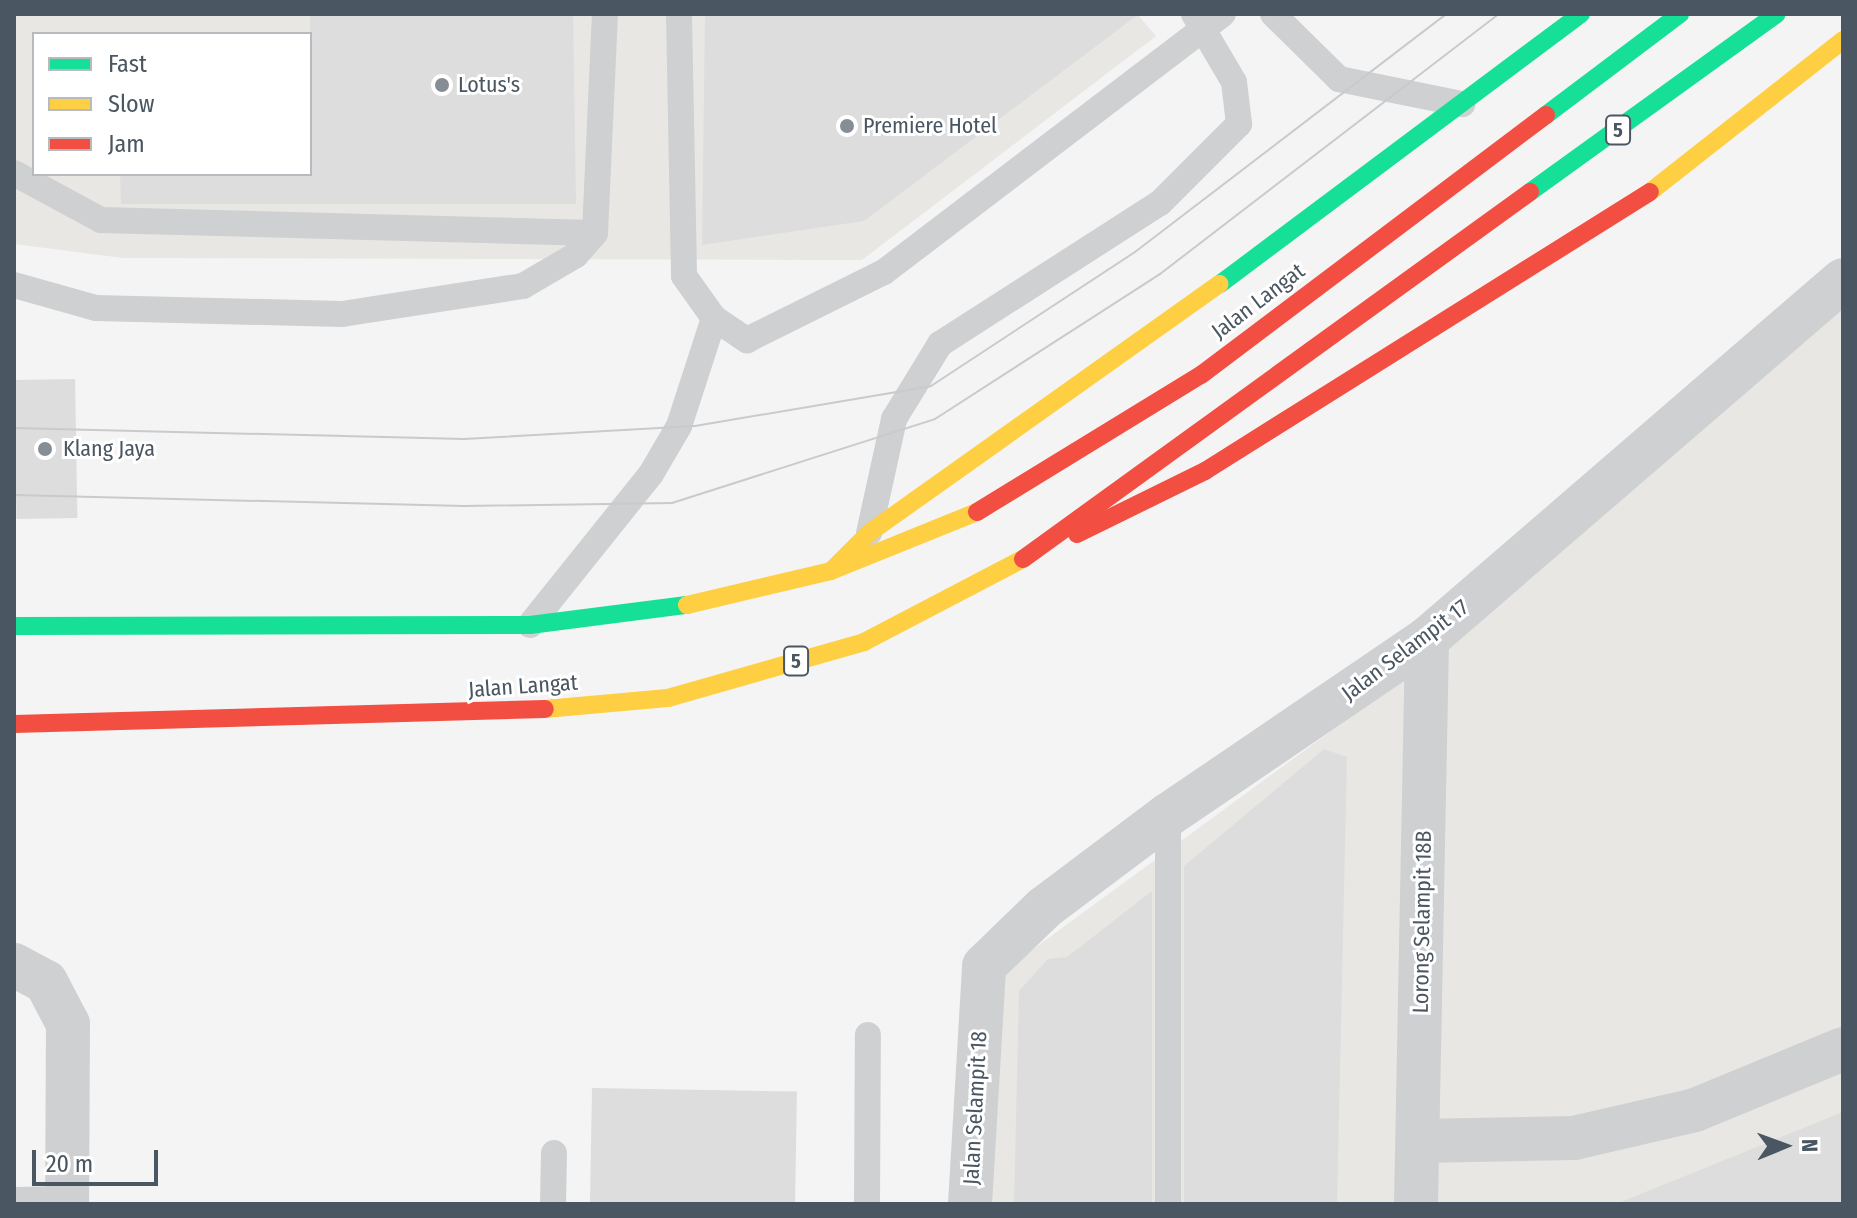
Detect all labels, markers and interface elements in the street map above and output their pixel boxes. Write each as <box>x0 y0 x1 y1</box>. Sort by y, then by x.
legend <box>32 32 312 176</box>
text: Fast <box>108 50 147 78</box>
place label: Lotus's <box>458 72 520 98</box>
marker: Lotus's <box>433 76 451 94</box>
text: Slow <box>108 90 154 118</box>
place label: Premiere Hotel <box>863 113 997 139</box>
road number: 5 <box>1604 114 1632 146</box>
marker: Premiere Hotel <box>838 117 856 135</box>
text: Jam <box>108 130 145 158</box>
street label: Jalan Langat <box>1206 257 1310 345</box>
place label: Klang Jaya <box>63 436 155 462</box>
marker: Klang Jaya <box>34 438 56 460</box>
street label: Jalan Selampit 17 <box>1336 594 1474 706</box>
road number: 5 <box>782 645 810 677</box>
street label: Jalan Langat <box>467 669 579 703</box>
street label: Lorong Selampit 18B <box>1407 830 1437 1014</box>
street label: Jalan Selampit 18 <box>958 1030 992 1186</box>
north arrow <box>1745 1106 1825 1186</box>
scale bar <box>36 1134 162 1184</box>
text: N <box>1796 1139 1823 1152</box>
text: 20 m <box>46 1150 93 1178</box>

